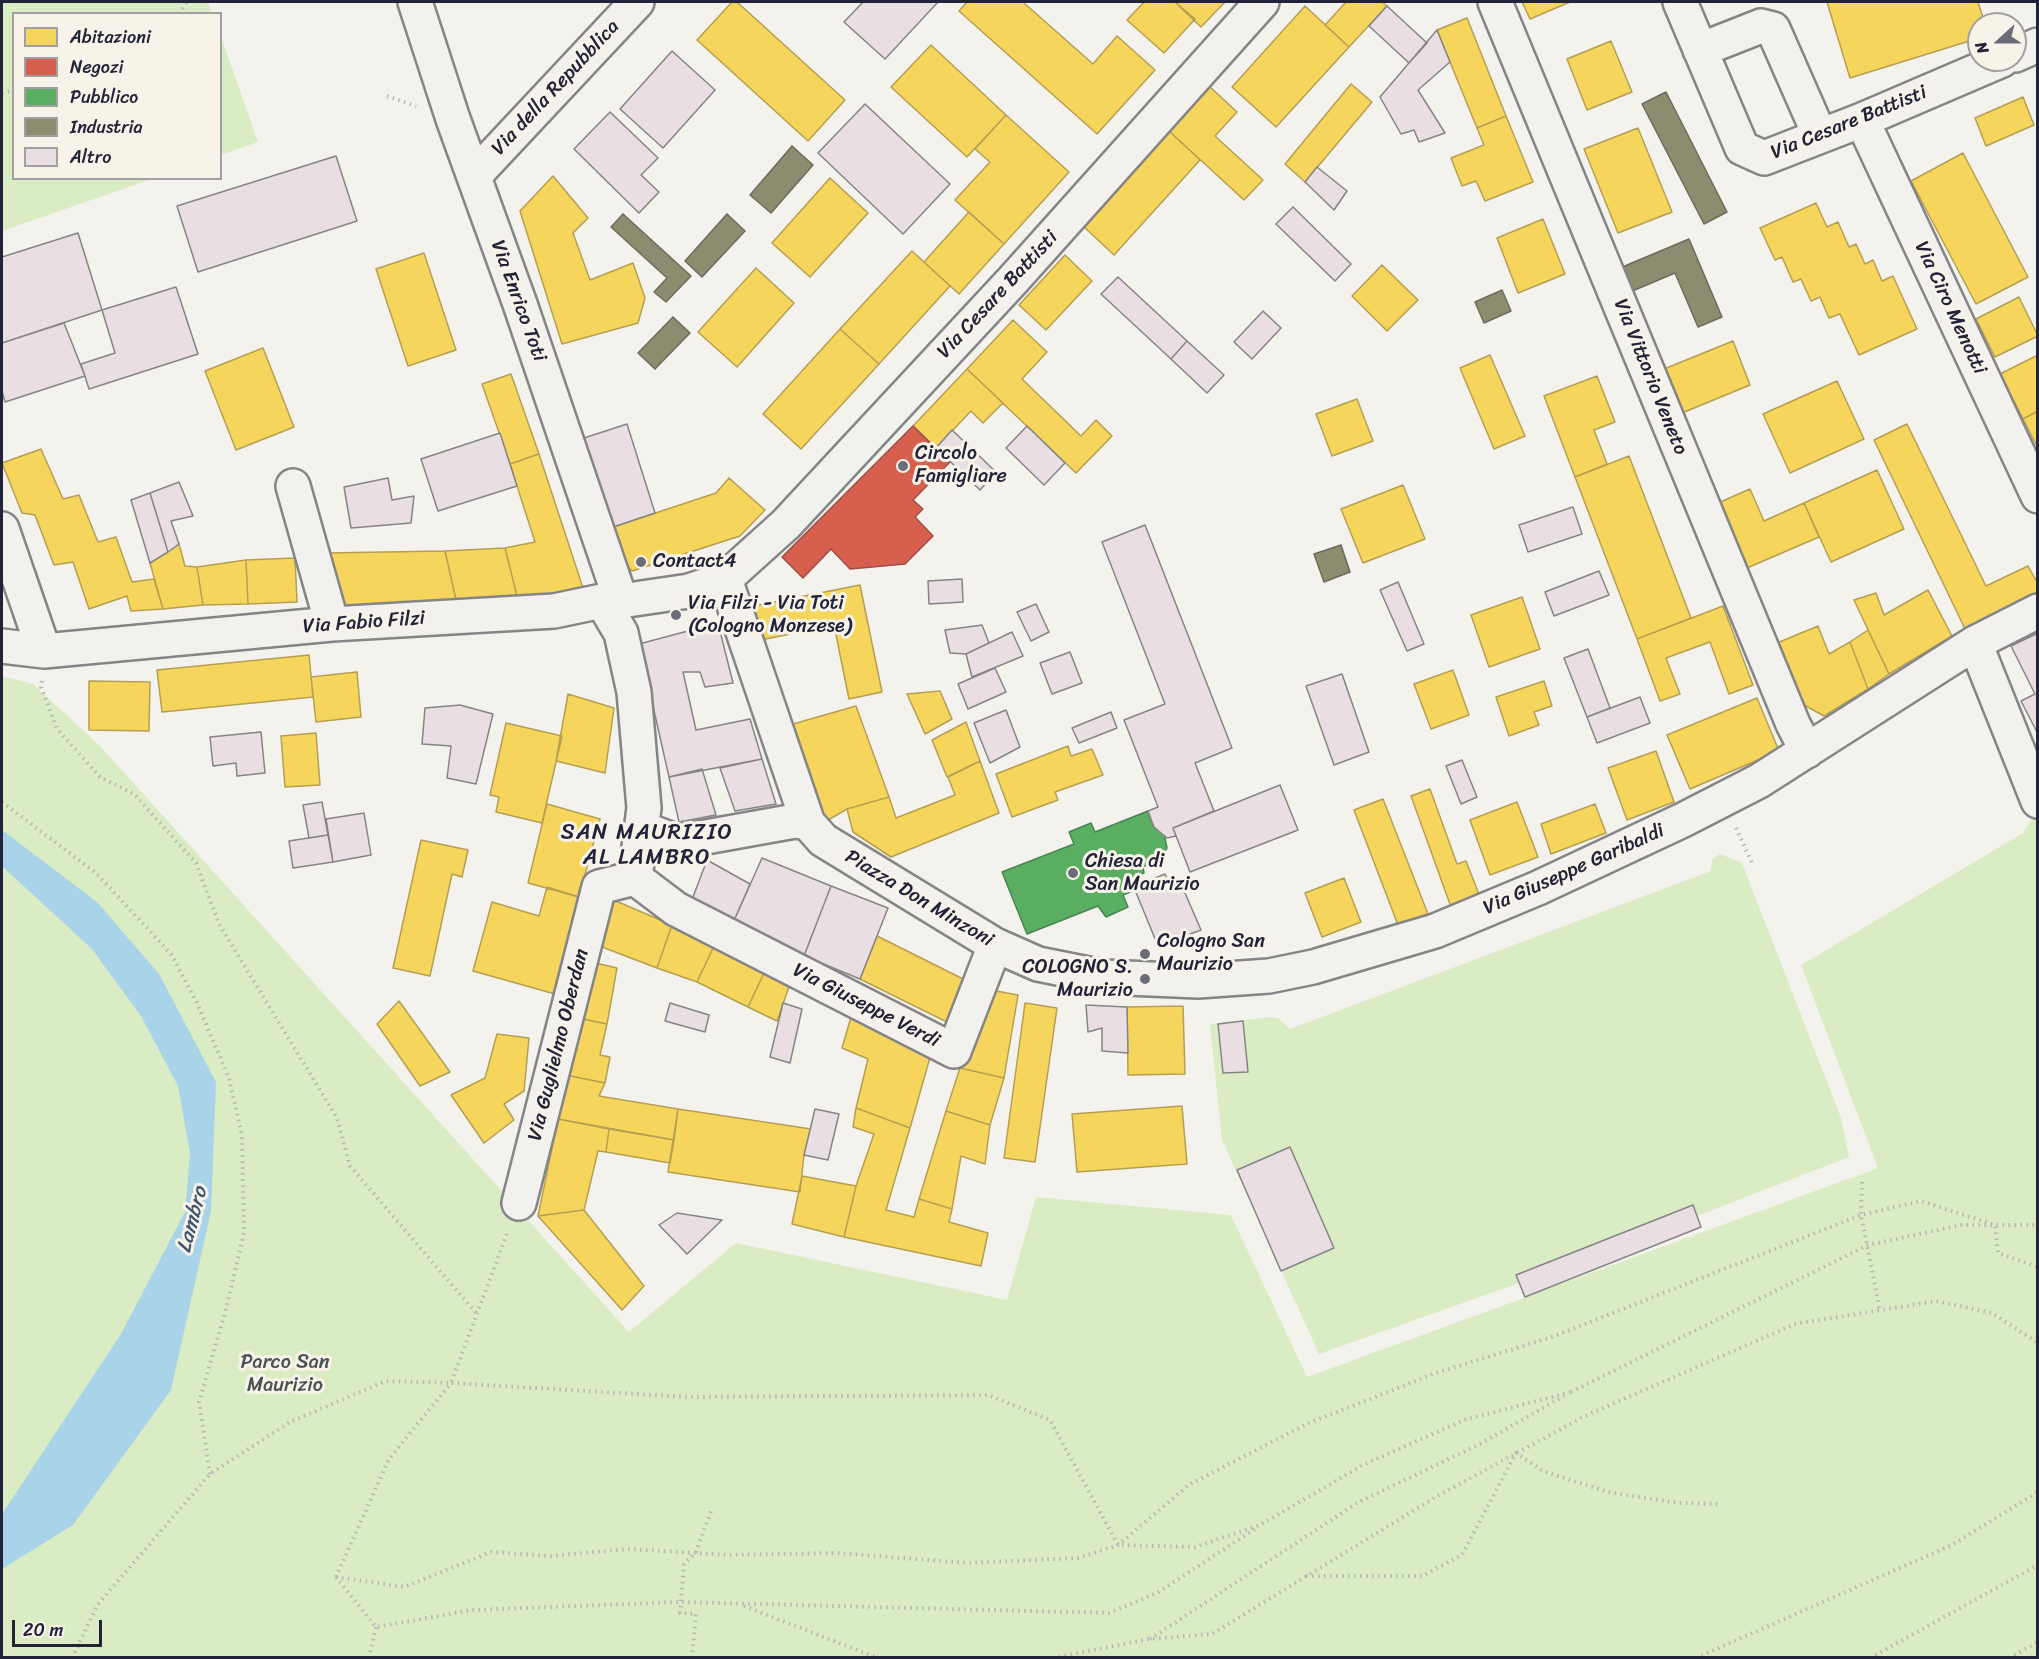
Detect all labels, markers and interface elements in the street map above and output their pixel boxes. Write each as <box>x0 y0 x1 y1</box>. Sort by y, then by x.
legend <box>12 12 222 180</box>
north arrow <box>1967 12 2027 72</box>
street label: Via della Repubblica <box>487 15 625 161</box>
text: Abitazioni <box>70 21 151 53</box>
text: N <box>1966 38 1997 58</box>
text: Negozi <box>70 51 123 83</box>
text: Pubblico <box>70 81 138 113</box>
street label: Via Cesare Battisti <box>1768 81 1930 165</box>
text: Industria <box>70 111 143 143</box>
text: Altro <box>70 141 111 173</box>
street label: Via Cesare Battisti <box>933 226 1063 364</box>
street label: Via Enrico Toti <box>485 237 551 365</box>
street label: Via Ciro Menotti <box>1909 238 1991 378</box>
street label: Via Vittorio Veneto <box>1608 296 1692 458</box>
place label: Circolo Famigliare <box>915 442 1007 489</box>
marker: Circolo Famigliare <box>896 459 910 473</box>
place label: Contact4 <box>653 550 736 574</box>
marker: Contact4 <box>634 555 648 569</box>
place label: Via Filzi - Via Toti (Cologno Monzese) <box>688 592 852 639</box>
street label: Via Fabio Filzi <box>302 607 426 639</box>
marker: Via Filzi - Via Toti (Cologno Monzese) <box>669 608 683 622</box>
street label: Via Giuseppe Garibaldi <box>1480 819 1668 921</box>
district label: SAN MAURIZIO AL LAMBRO <box>562 820 732 872</box>
street label: Piazza Don Minzoni <box>841 845 997 953</box>
place label: Chiesa di San Maurizio <box>1085 850 1200 897</box>
marker: Chiesa di San Maurizio <box>1066 866 1080 880</box>
place label: Cologno San Maurizio <box>1157 930 1265 977</box>
street label: Via Guglielmo Oberdan <box>524 947 594 1143</box>
marker: Cologno San Maurizio <box>1138 947 1152 961</box>
place label: COLOGNO S. Maurizio <box>1022 956 1133 1003</box>
street label: Via Giuseppe Verdi <box>789 959 943 1053</box>
marker: COLOGNO S. Maurizio <box>1138 972 1152 986</box>
water label: Lambro <box>172 1184 214 1256</box>
park label: Parco San Maurizio <box>240 1351 330 1398</box>
scale bar <box>15 1608 105 1646</box>
text: 20 m <box>23 1614 63 1646</box>

